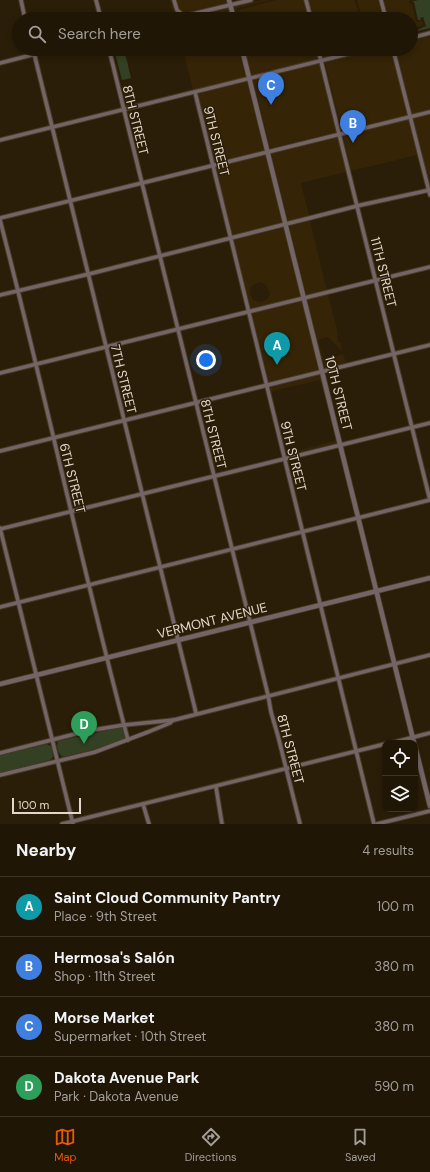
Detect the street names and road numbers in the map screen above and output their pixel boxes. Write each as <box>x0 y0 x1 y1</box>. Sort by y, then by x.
street label: 8TH STREET <box>119 83 152 157</box>
street label: 9TH STREET <box>200 104 233 178</box>
street label: 11TH STREET <box>367 235 400 309</box>
street label: 7TH STREET <box>107 343 140 416</box>
street label: 10TH STREET <box>321 354 356 432</box>
street label: 8TH STREET <box>197 397 230 471</box>
street label: 9TH STREET <box>277 419 310 493</box>
street label: 6TH STREET <box>56 441 89 515</box>
street label: VERMONT AVENUE <box>155 599 269 642</box>
street label: 8TH STREET <box>273 712 308 786</box>

